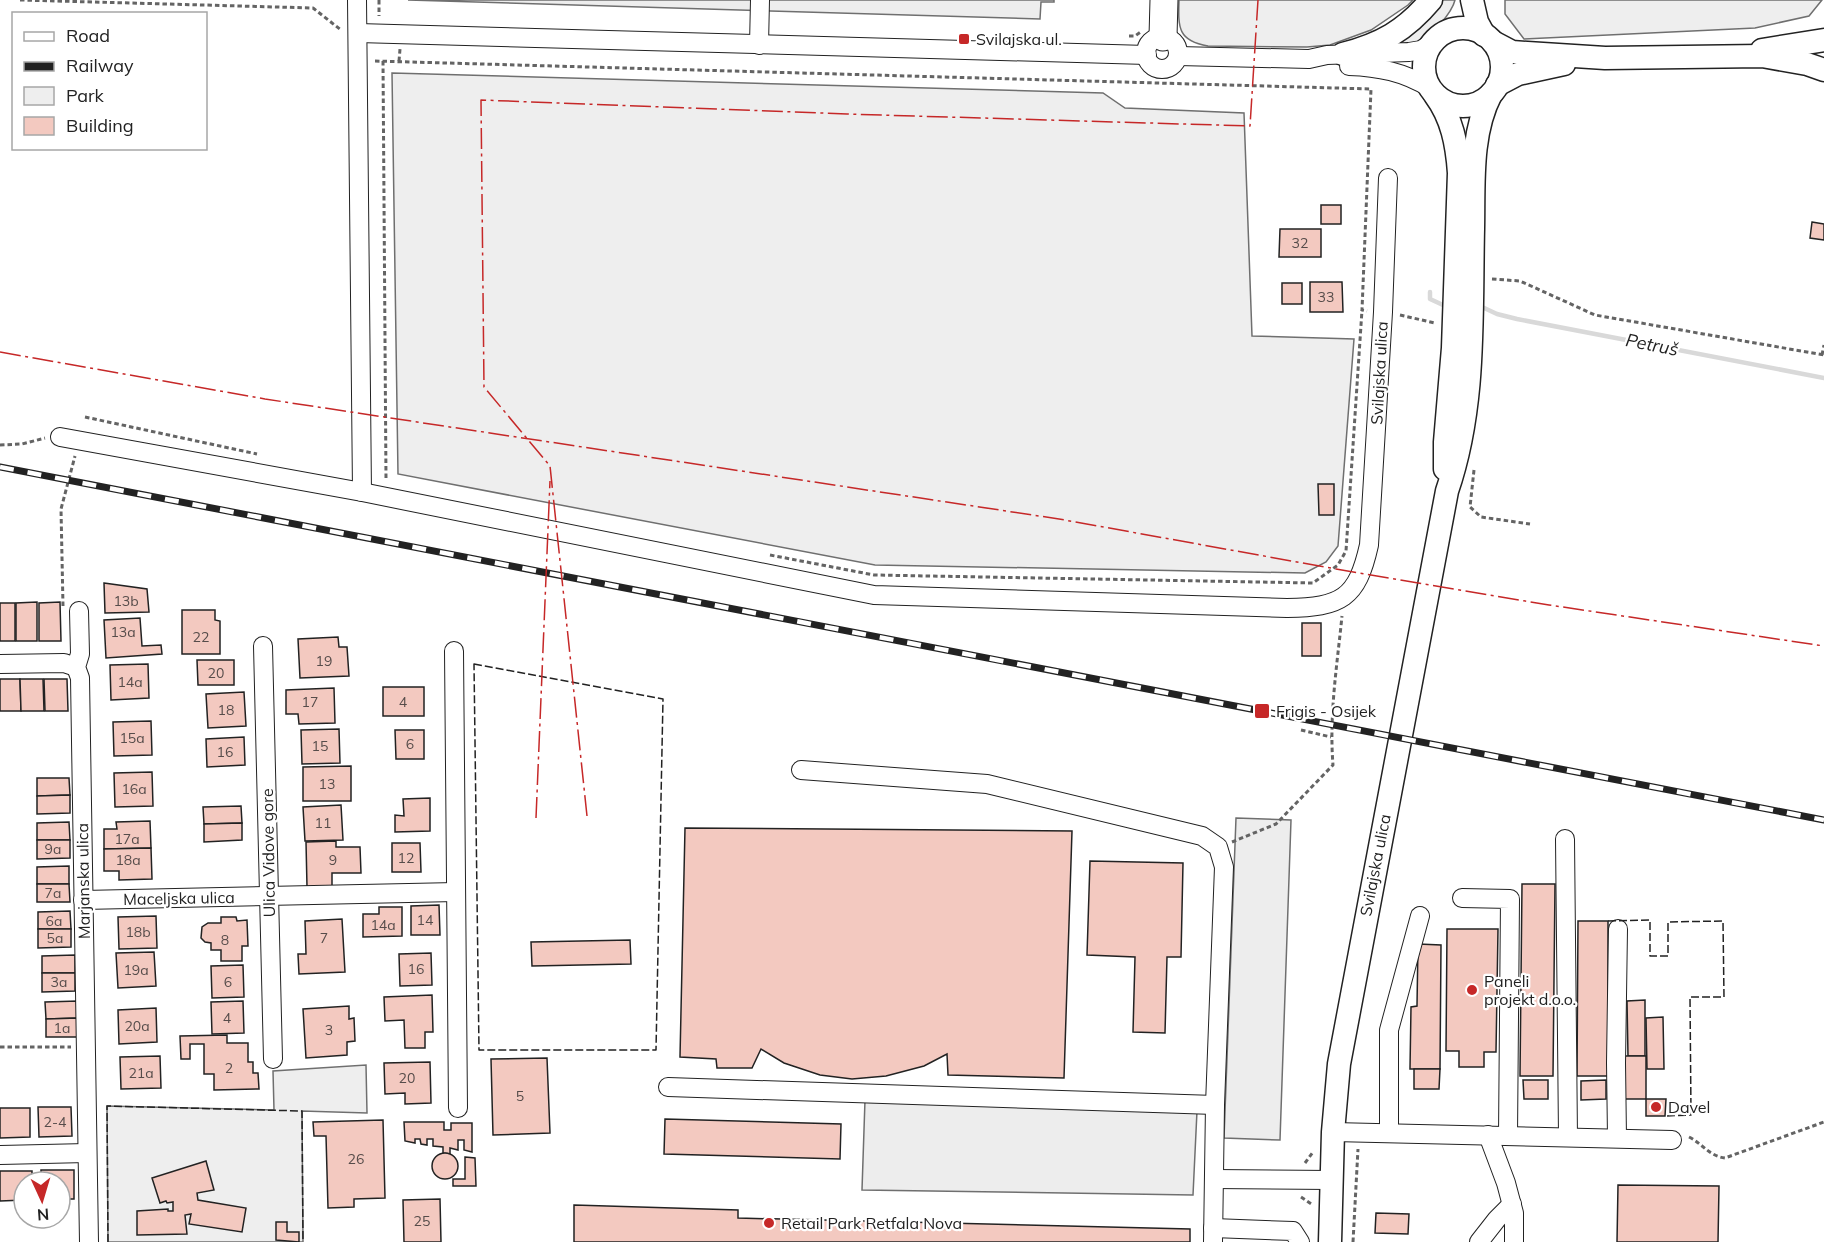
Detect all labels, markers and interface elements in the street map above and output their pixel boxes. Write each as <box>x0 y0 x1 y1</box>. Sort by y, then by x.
legend <box>12 12 207 150</box>
text: Road <box>66 24 110 47</box>
place label: Svilajska ul. <box>976 29 1062 49</box>
marker: Svilajska ul. <box>957 32 971 46</box>
text: Railway <box>66 54 134 77</box>
text: Park <box>66 84 105 107</box>
text: Building <box>66 114 134 137</box>
house number: 32 <box>1292 234 1308 252</box>
house number: 33 <box>1318 288 1334 306</box>
street label: Svilajska ulica <box>1366 321 1392 425</box>
water label: Petruš <box>1624 328 1680 361</box>
house number: 13b <box>113 592 139 610</box>
house number: 13a <box>110 623 136 641</box>
house number: 22 <box>193 628 209 646</box>
house number: 19 <box>316 652 332 670</box>
house number: 20 <box>208 664 224 682</box>
house number: 14a <box>117 673 143 691</box>
house number: 17 <box>302 693 318 711</box>
house number: 4 <box>399 693 408 711</box>
house number: 18 <box>218 701 234 719</box>
place label: Frigis - Osijek <box>1276 701 1377 721</box>
marker: Frigis - Osijek <box>1253 702 1271 720</box>
house number: 15a <box>119 729 145 747</box>
house number: 6 <box>406 735 414 753</box>
house number: 15 <box>312 737 328 755</box>
house number: 16 <box>217 743 233 761</box>
house number: 13 <box>319 775 335 793</box>
house number: 16a <box>121 780 147 798</box>
street label: Ulica Vidove gore <box>257 788 279 918</box>
street label: Svilajska ulica <box>1355 812 1395 918</box>
house number: 11 <box>315 814 331 832</box>
street label: Marjanska ulica <box>72 823 94 939</box>
house number: 17a <box>114 830 140 848</box>
house number: 9a <box>45 840 61 858</box>
house number: 12 <box>398 849 414 867</box>
house number: 18a <box>115 851 141 869</box>
house number: 9 <box>329 851 337 869</box>
house number: 7a <box>45 884 61 902</box>
street label: Maceljska ulica <box>123 887 235 909</box>
house number: 14 <box>417 911 434 929</box>
house number: 6a <box>46 912 62 930</box>
house number: 14a <box>370 916 396 934</box>
house number: 18b <box>125 923 151 941</box>
house number: 5a <box>47 929 63 947</box>
house number: 7 <box>320 929 328 947</box>
house number: 8 <box>221 931 229 949</box>
house number: 16 <box>408 960 424 978</box>
house number: 19a <box>123 961 149 979</box>
place label: Paneli projekt d.o.o. <box>1484 971 1576 1009</box>
house number: 3a <box>51 973 67 991</box>
house number: 6 <box>224 973 232 991</box>
marker: Paneli projekt d.o.o. <box>1465 983 1479 997</box>
house number: 4 <box>223 1009 232 1027</box>
house number: 20a <box>124 1017 150 1035</box>
house number: 1a <box>54 1019 70 1037</box>
house number: 3 <box>325 1021 333 1039</box>
house number: 2 <box>225 1059 233 1077</box>
house number: 21a <box>128 1064 154 1082</box>
house number: 20 <box>399 1069 415 1087</box>
house number: 5 <box>516 1087 524 1105</box>
place label: Davel <box>1668 1097 1710 1117</box>
marker: Davel <box>1649 1100 1663 1114</box>
house number: 2-4 <box>44 1113 67 1131</box>
house number: 26 <box>348 1150 364 1168</box>
north arrow <box>12 1170 72 1230</box>
text: N <box>36 1205 50 1225</box>
house number: 25 <box>414 1212 430 1230</box>
place label: Retail Park Retfala Nova <box>781 1213 962 1233</box>
marker: Retail Park Retfala Nova <box>762 1216 776 1230</box>

